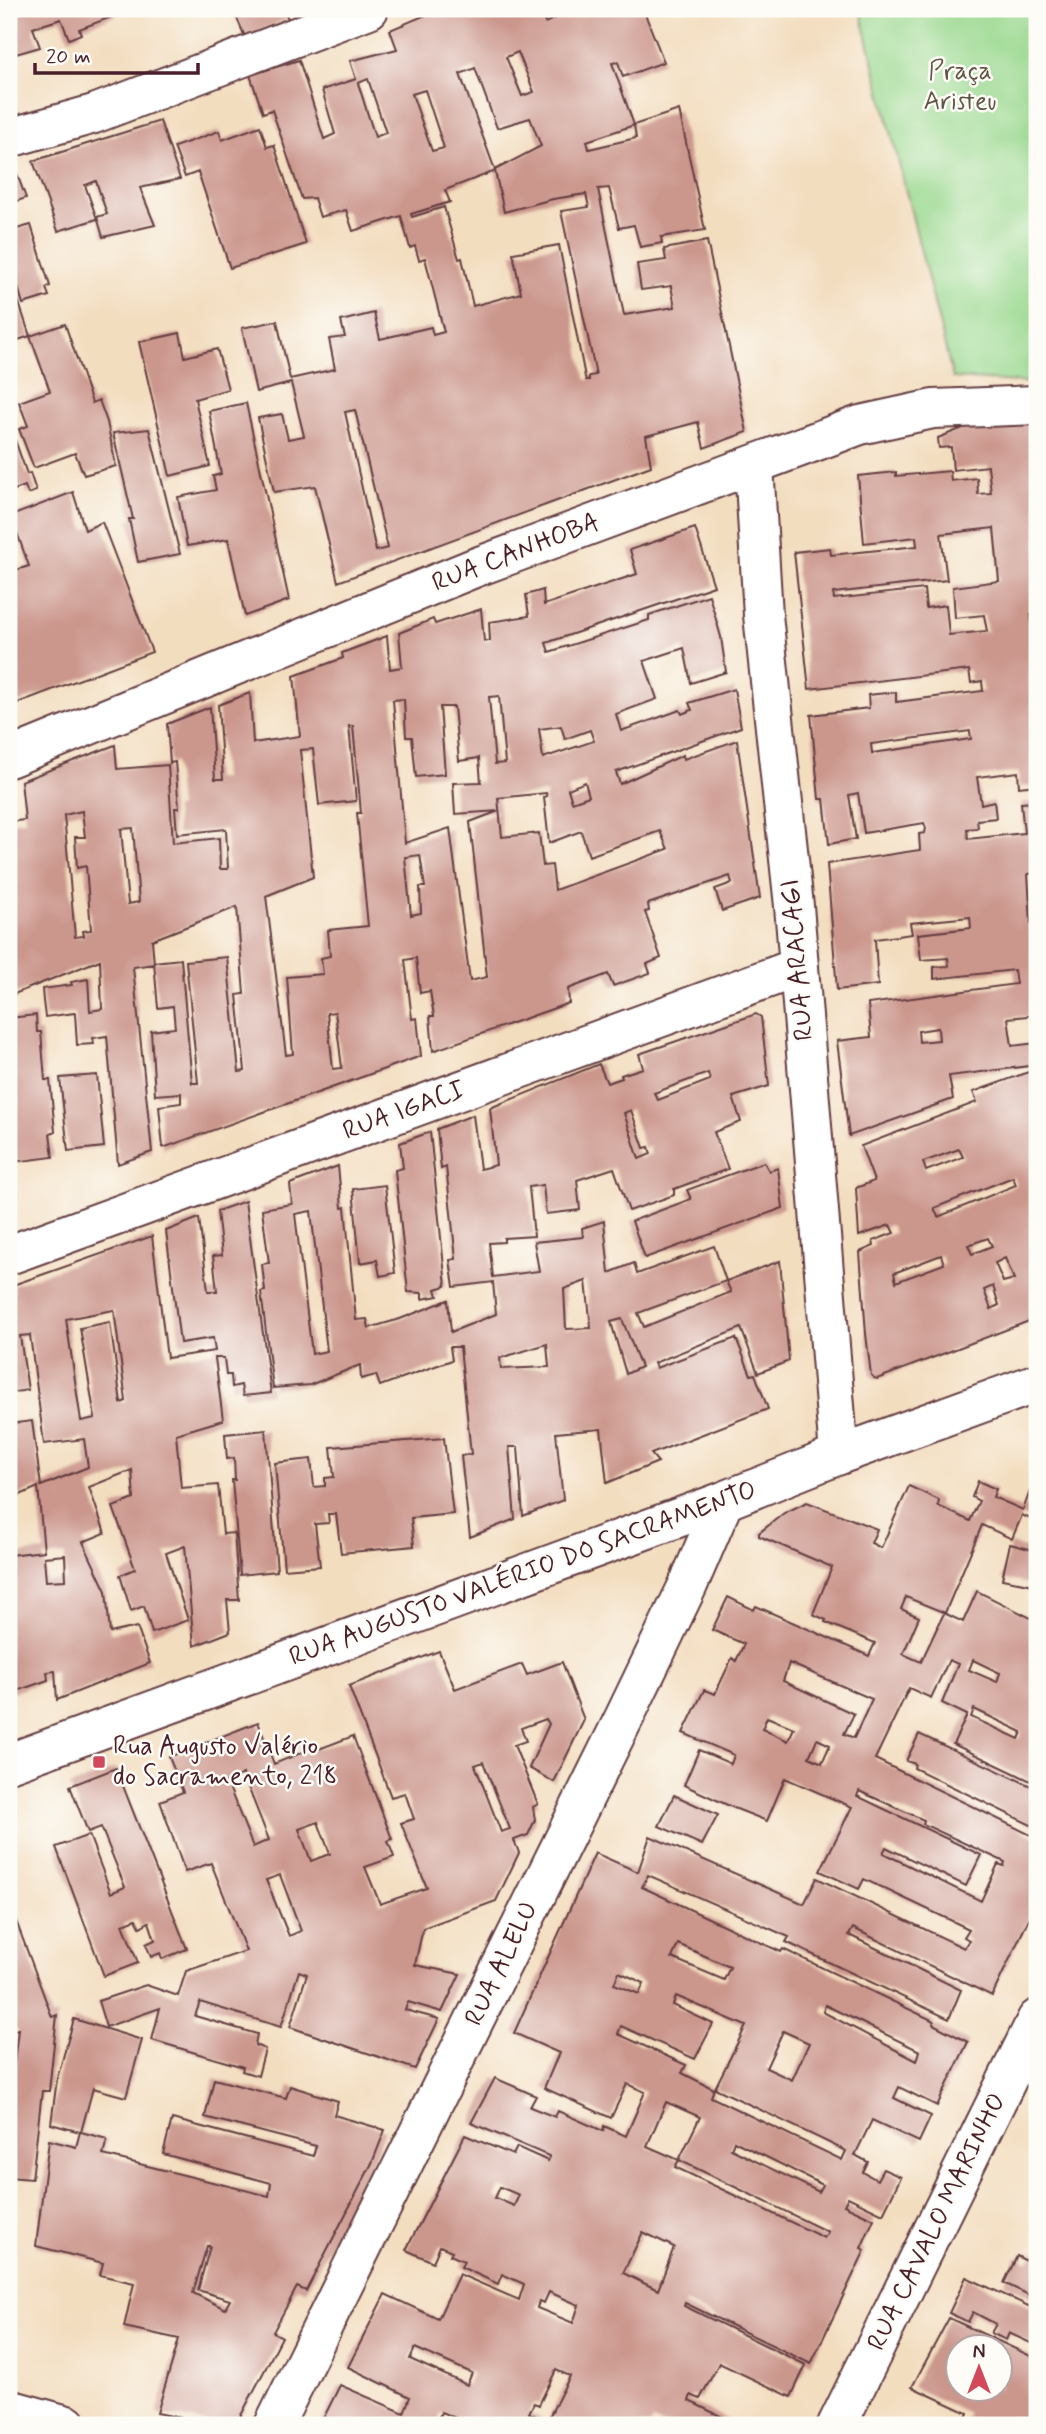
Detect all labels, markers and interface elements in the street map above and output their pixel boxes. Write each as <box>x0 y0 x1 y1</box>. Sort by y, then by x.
scale bar <box>35 32 198 76</box>
text: 20 m <box>46 43 91 71</box>
park label: Praça Aristeu <box>923 55 997 119</box>
street label: RUA CANHOBA <box>427 505 605 601</box>
street label: RUA ARACAGI <box>774 878 822 1042</box>
street label: RUA IGACI <box>338 1073 470 1149</box>
street label: RUA AUGUSTO VALÉRIO DO SACRAMENTO <box>284 1472 761 1675</box>
place label: Rua Augusto Valério do Sacramento, 218 <box>113 1730 337 1794</box>
marker: Rua Augusto Valério do Sacramento, 218 <box>91 1754 107 1770</box>
street label: RUA ALELU <box>457 1896 547 2032</box>
street label: RUA CAVALO MARINHO <box>861 2089 1013 2355</box>
north arrow <box>944 2332 1014 2402</box>

